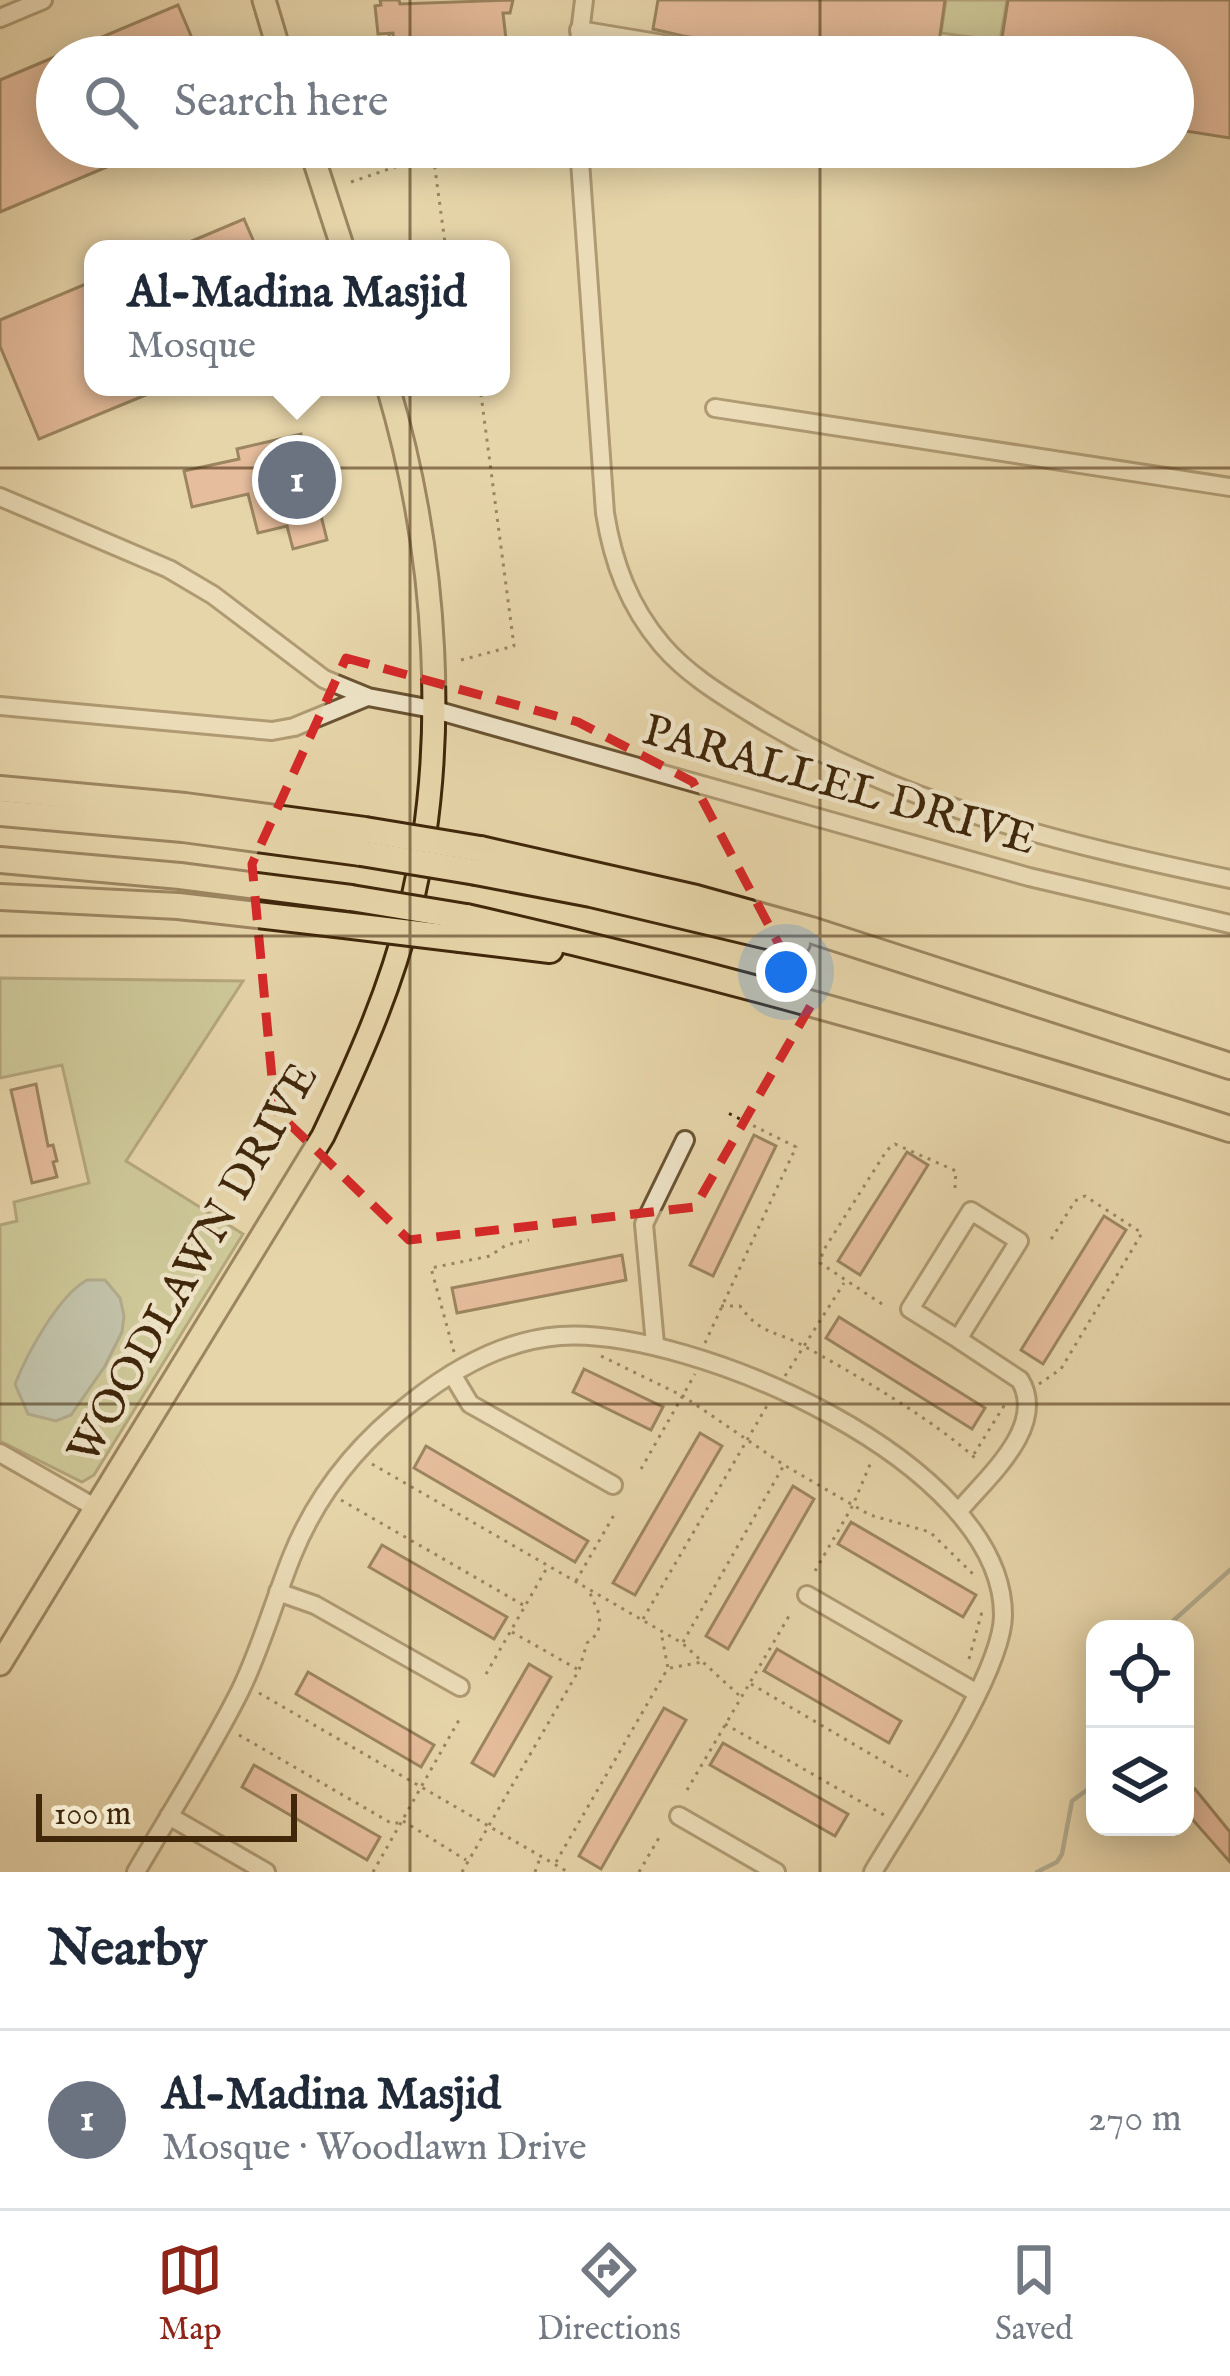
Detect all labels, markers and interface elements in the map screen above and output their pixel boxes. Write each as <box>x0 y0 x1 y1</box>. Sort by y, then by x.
search box <box>36 36 1194 168</box>
icon: search <box>78 69 144 135</box>
text: Search here <box>174 74 388 131</box>
popup <box>84 240 510 396</box>
text: Al-Madina Masjid <box>128 265 466 322</box>
text: Mosque <box>128 322 256 371</box>
pin: 1 <box>258 435 336 525</box>
street label: PARALLEL DRIVE <box>636 703 1042 869</box>
your location <box>756 942 816 1002</box>
street label: WOODLAWN DRIVE <box>56 1053 332 1475</box>
map controls <box>1086 1620 1194 1836</box>
button: locate <box>1086 1620 1194 1728</box>
button: layers <box>1086 1728 1194 1836</box>
scale bar <box>36 1788 297 1841</box>
text: 100 m <box>54 1794 131 1836</box>
text: Nearby <box>48 1918 207 1983</box>
text: Al-Madina Masjid <box>162 2067 501 2124</box>
text: 1 <box>80 2095 94 2144</box>
text: 270 m <box>1088 2095 1182 2144</box>
text: Mosque · Woodlawn Drive <box>162 2124 587 2173</box>
tab: Map <box>157 2237 223 2351</box>
tab: Directions <box>537 2237 681 2351</box>
tab: Saved <box>995 2237 1073 2351</box>

